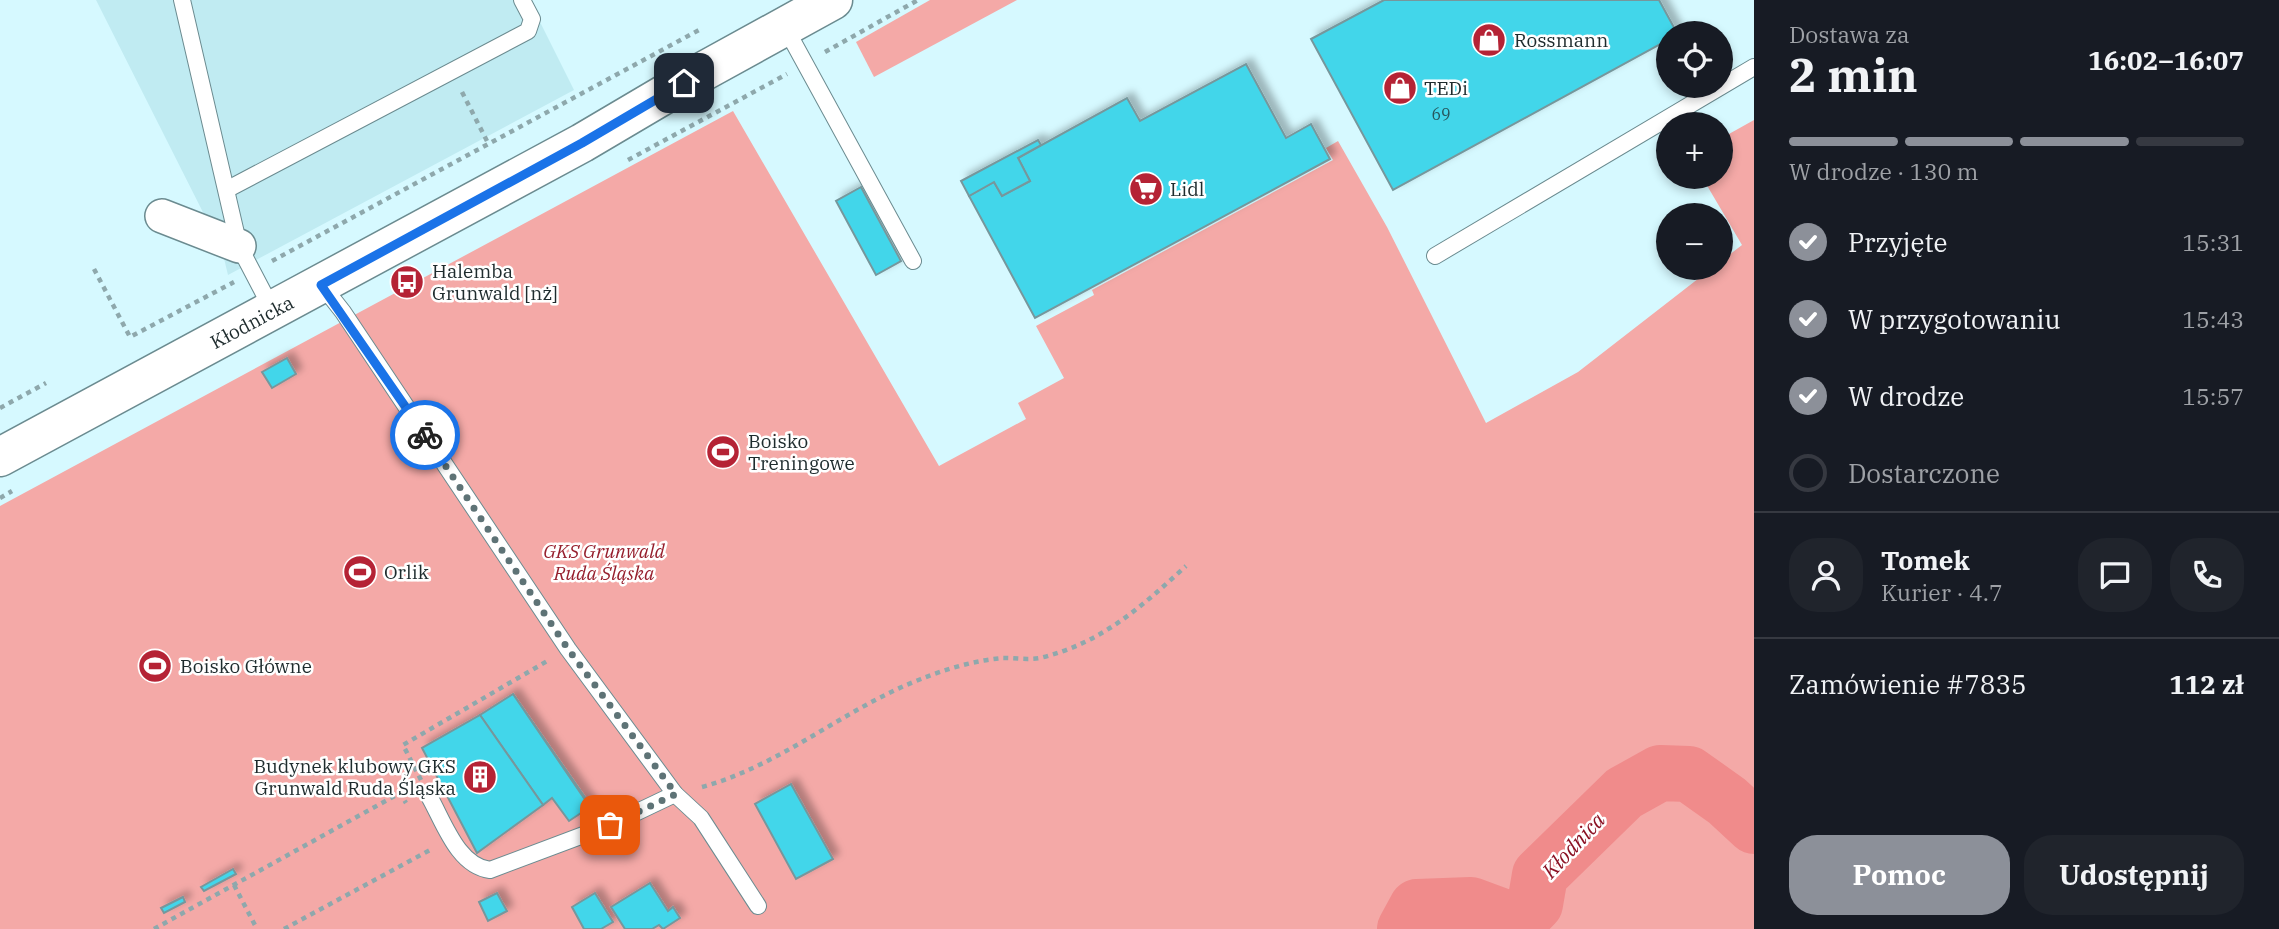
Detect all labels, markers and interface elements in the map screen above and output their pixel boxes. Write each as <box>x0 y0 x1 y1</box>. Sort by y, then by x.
text: Dostawa za <box>1789 19 1910 49</box>
shop icon: Rossmann <box>1470 21 1508 59</box>
map controls <box>1656 21 1733 280</box>
button: locate <box>1656 21 1733 98</box>
place label: Rossmann <box>1514 28 1608 52</box>
text: 16:02–16:07 <box>2088 43 2244 77</box>
text: 2 min <box>1789 45 1918 105</box>
pin <box>654 53 714 113</box>
icon: home <box>665 64 703 102</box>
shop icon: TEDi <box>1381 69 1419 107</box>
place label: TEDi <box>1424 76 1468 100</box>
house number: 69 <box>1431 104 1451 124</box>
button: + <box>1656 112 1733 189</box>
text: W drodze · 130 m <box>1789 156 1979 186</box>
supermarket icon: Lidl <box>1127 170 1165 208</box>
place label: Lidl <box>1170 177 1205 201</box>
button: − <box>1656 203 1733 280</box>
icon: check <box>1789 223 1827 261</box>
text: Przyjęte <box>1848 225 1948 259</box>
text: 15:31 <box>2182 227 2244 257</box>
place label: Halemba Grunwald [nż] <box>432 259 557 305</box>
bus stop icon: Halemba Grunwald [nż] <box>388 263 426 301</box>
street label: Kłodnicka <box>206 290 298 354</box>
icon: check <box>1789 300 1827 338</box>
text: W przygotowaniu <box>1848 302 2061 336</box>
text: 15:43 <box>2182 304 2244 334</box>
icon: check <box>1789 377 1827 415</box>
text: W drodze <box>1848 379 1964 413</box>
text: 15:57 <box>2182 381 2244 411</box>
courier <box>390 400 460 470</box>
icon: bike <box>406 416 444 454</box>
place label: Boisko Treningowe <box>748 429 855 475</box>
sports icon: Boisko Treningowe <box>704 433 742 471</box>
text: Dostarczone <box>1848 456 2000 490</box>
button: person <box>1789 538 1863 612</box>
button: chat <box>2078 538 2152 612</box>
button: phone <box>2170 538 2244 612</box>
park label: GKS Grunwald Ruda Śląska <box>543 539 665 585</box>
text: Tomek <box>1881 543 1970 577</box>
sports icon: Orlik <box>341 553 379 591</box>
place label: Orlik <box>384 560 429 584</box>
text: Kurier · 4.7 <box>1881 577 2003 607</box>
sports icon: Boisko Główne <box>136 647 174 685</box>
place label: Boisko Główne <box>180 654 312 678</box>
text: Zamówienie #7835 <box>1789 667 2027 701</box>
text: 112 zł <box>2169 667 2244 701</box>
place label: Budynek klubowy GKS Grunwald Ruda Śląska <box>253 754 456 800</box>
building icon: Budynek klubowy GKS Grunwald Ruda Śląska <box>461 758 499 796</box>
pin <box>580 795 640 855</box>
icon: bag <box>591 806 629 844</box>
water label: Kłodnica <box>1535 806 1611 885</box>
button: Pomoc <box>1789 835 2010 915</box>
button: Udostępnij <box>2024 835 2244 915</box>

